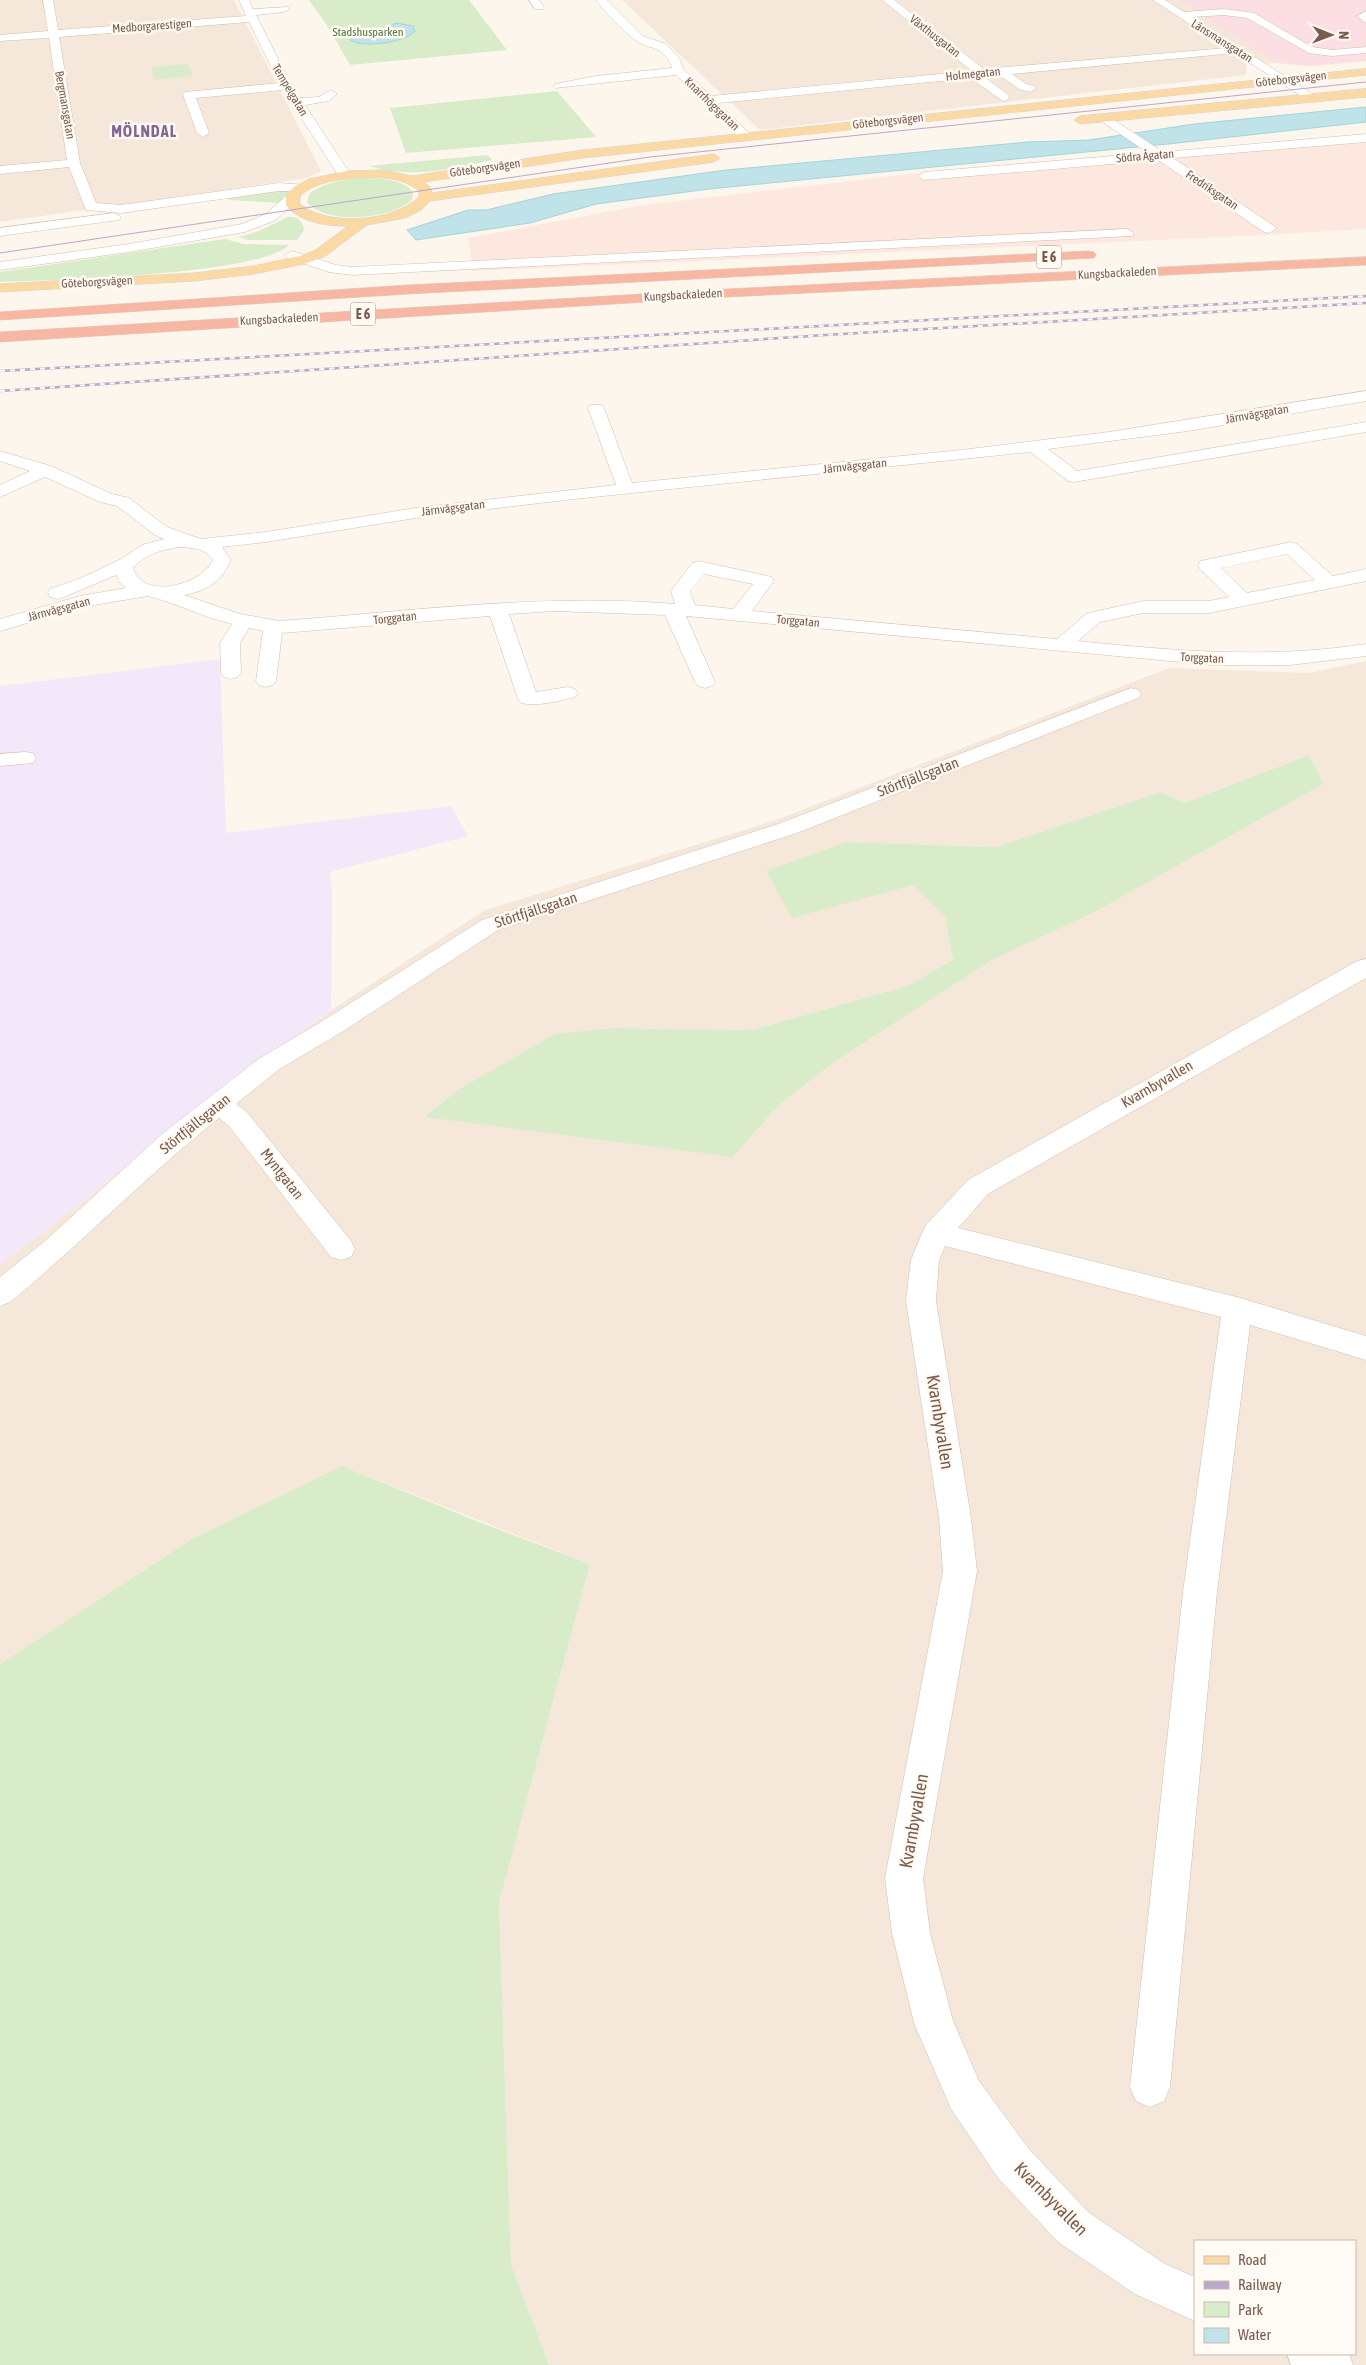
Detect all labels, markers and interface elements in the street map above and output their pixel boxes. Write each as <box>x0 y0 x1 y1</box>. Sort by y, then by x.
north arrow <box>1306 10 1356 60</box>
street label: Växthusgatan <box>907 12 963 60</box>
street label: Medborgarestigen <box>112 16 192 36</box>
street label: Länsmansgatan <box>1189 17 1255 65</box>
park label: Stadshusparken <box>333 25 403 39</box>
text: N <box>1336 31 1352 39</box>
street label: Tempelgatan <box>269 61 311 119</box>
street label: Holmegatan <box>945 64 1001 84</box>
street label: Göteborgsvägen <box>1255 68 1327 90</box>
street label: Bergmansgatan <box>52 70 78 140</box>
street label: Knarrhögsgatan <box>682 74 742 134</box>
street label: Göteborgsvägen <box>852 110 924 132</box>
district label: MÖLNDAL <box>111 122 177 140</box>
street label: Södra Ågatan <box>1115 146 1175 166</box>
street label: Göteborgsvägen <box>449 156 521 180</box>
street label: Fredriksgatan <box>1183 167 1241 213</box>
road number: E 6 <box>1036 246 1062 268</box>
street label: Kungsbackaleden <box>1077 264 1157 282</box>
street label: Göteborgsvägen <box>61 273 133 291</box>
street label: Kungsbackaleden <box>643 286 723 304</box>
road number: E 6 <box>350 302 376 326</box>
street label: Kungsbackaleden <box>239 310 319 328</box>
street label: Järnvägsgatan <box>1224 402 1290 426</box>
street label: Järnvägsgatan <box>822 456 888 476</box>
street label: Järnvägsgatan <box>420 497 486 519</box>
street label: Järnvägsgatan <box>26 594 92 624</box>
street label: Torggatan <box>373 609 417 627</box>
street label: Torggatan <box>776 612 820 630</box>
street label: Torggatan <box>1180 650 1224 666</box>
street label: Störtfjällsgatan <box>875 753 961 800</box>
street label: Störtfjällsgatan <box>493 888 579 931</box>
street label: Kvarnbyvallen <box>1118 1056 1195 1111</box>
street label: Störtfjällsgatan <box>156 1090 233 1157</box>
street label: Myntgatan <box>257 1145 307 1202</box>
street label: Kvarnbyvallen <box>923 1373 958 1471</box>
street label: Kvarnbyvallen <box>895 1772 932 1870</box>
street label: Kvarnbyvallen <box>1010 2157 1093 2240</box>
legend <box>1194 2240 1356 2355</box>
text: Road <box>1238 2251 1267 2268</box>
text: Railway <box>1238 2276 1282 2293</box>
text: Park <box>1238 2301 1263 2318</box>
text: Water <box>1238 2326 1271 2343</box>

